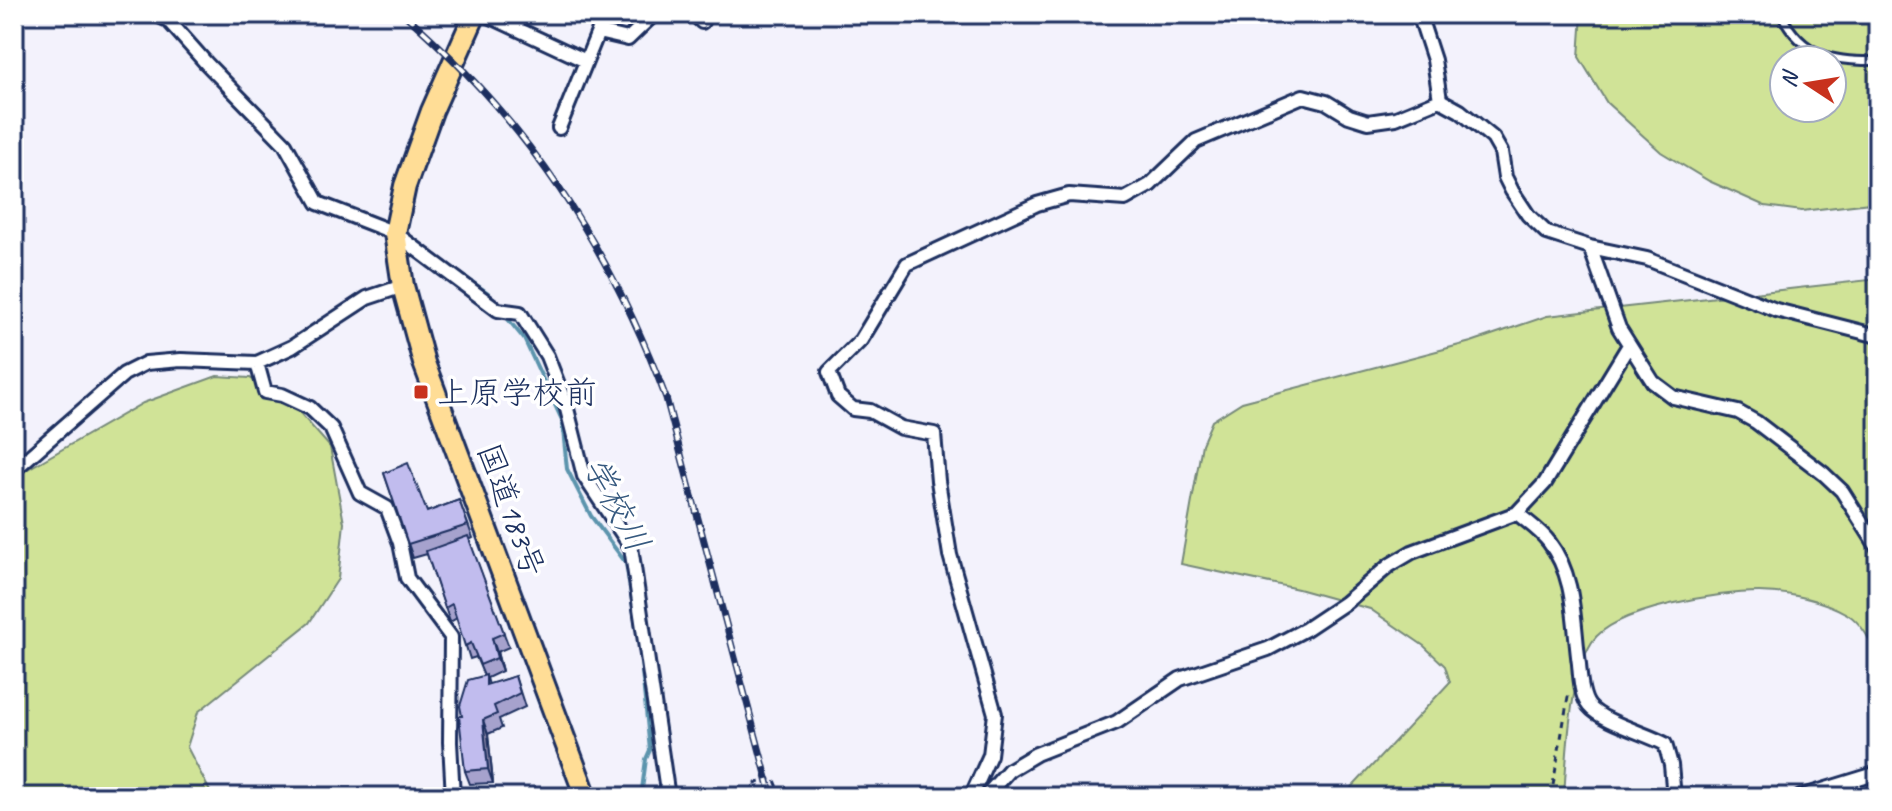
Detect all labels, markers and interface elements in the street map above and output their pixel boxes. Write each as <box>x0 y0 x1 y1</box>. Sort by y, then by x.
north arrow <box>1768 44 1848 124</box>
text: N <box>1774 67 1805 90</box>
place label: 上原学校前 <box>437 372 597 413</box>
marker: 上原学校前 <box>412 383 430 401</box>
street label: 国道183号 <box>468 438 554 582</box>
water label: 学校川 <box>574 449 660 559</box>

